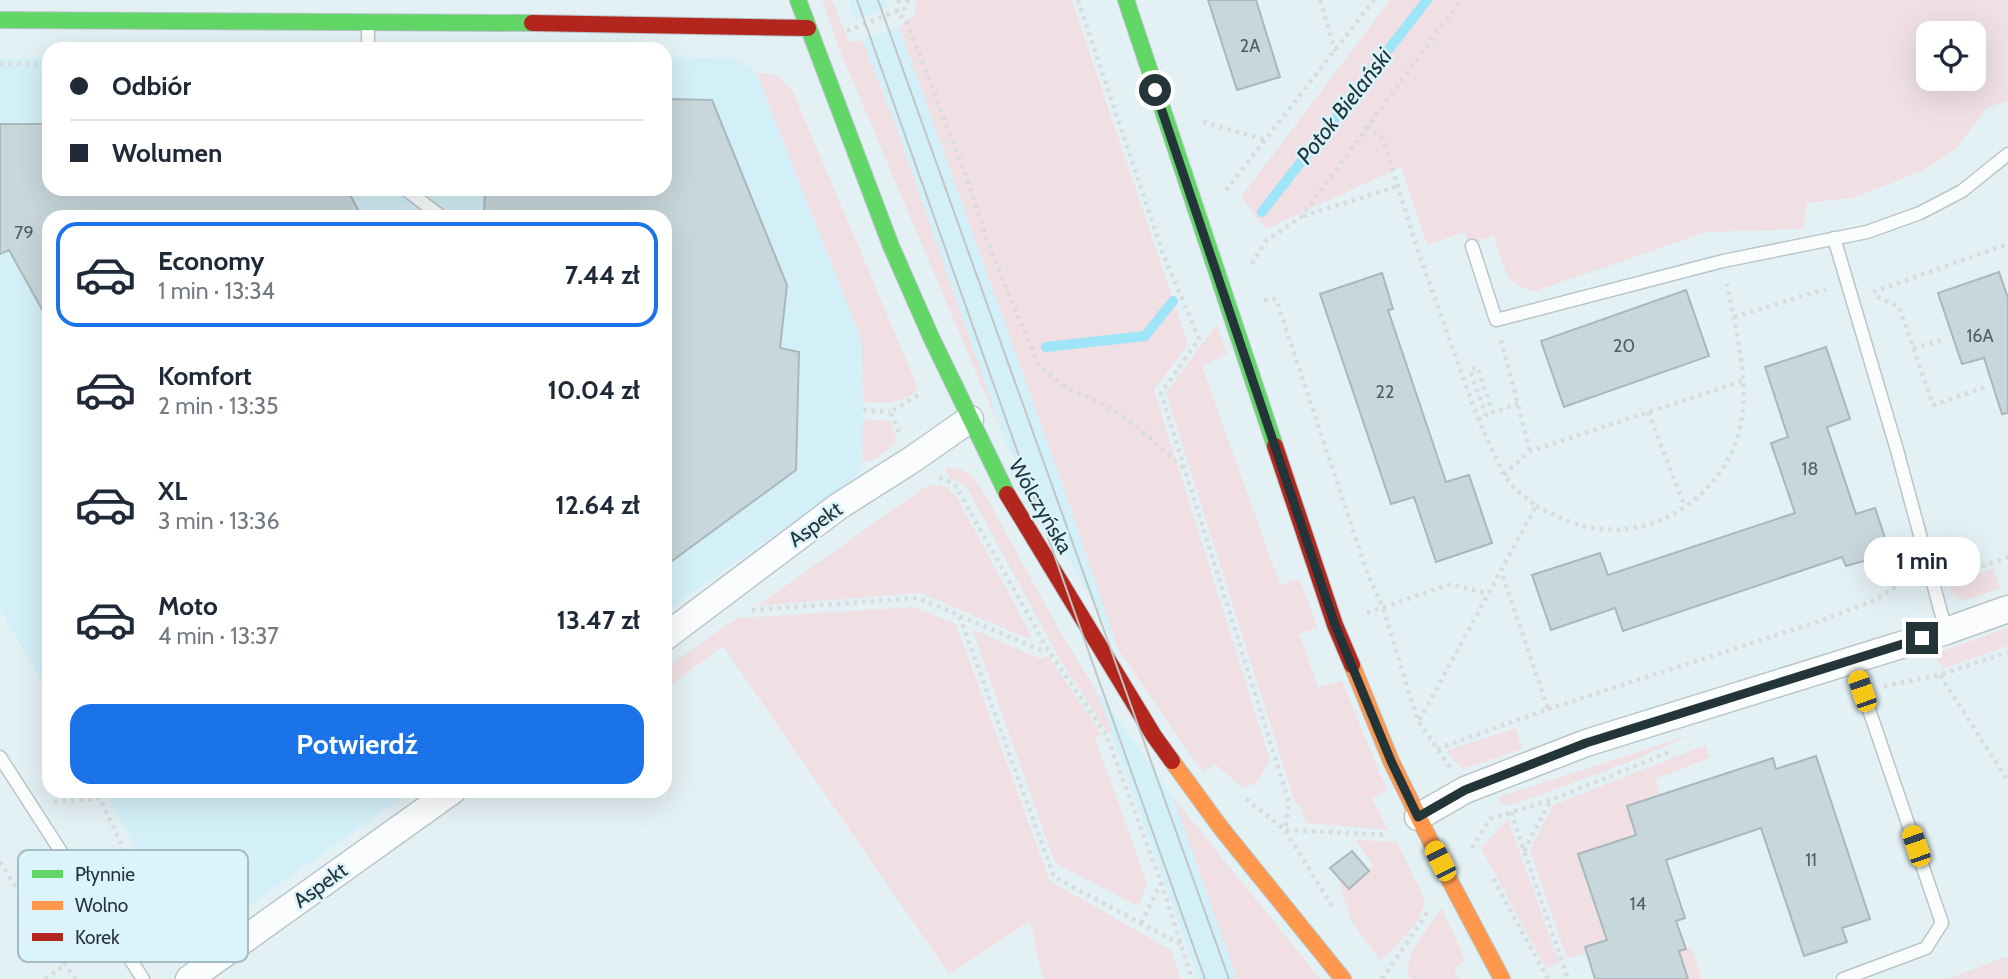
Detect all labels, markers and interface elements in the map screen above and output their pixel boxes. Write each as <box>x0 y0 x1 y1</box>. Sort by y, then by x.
map controls <box>1916 21 1986 91</box>
button: locate <box>1916 21 1986 91</box>
house number: 2A <box>1240 35 1260 57</box>
water label: Potok Bielański <box>1290 42 1398 169</box>
text: Odbiór <box>112 70 191 102</box>
route start <box>1139 74 1171 106</box>
text: Wolumen <box>112 137 222 169</box>
house number: 79 <box>14 222 34 244</box>
icon: car <box>74 243 137 306</box>
text: Economy <box>158 245 264 277</box>
text: 7.44 zł <box>565 259 640 291</box>
text: 1 min · 13:34 <box>158 277 275 305</box>
house number: 16A <box>1966 325 1994 347</box>
house number: 20 <box>1613 335 1635 357</box>
icon: car <box>74 358 137 421</box>
text: Komfort <box>158 360 252 392</box>
text: 10.04 zł <box>547 374 640 406</box>
house number: 22 <box>1376 381 1394 403</box>
text: 2 min · 13:35 <box>158 392 279 420</box>
street label: Wólczyńska <box>1004 454 1078 558</box>
house number: 18 <box>1802 458 1818 480</box>
icon: car <box>74 473 137 536</box>
text: XL <box>158 475 187 507</box>
text: 12.64 zł <box>555 489 640 521</box>
street label: Aspekt <box>783 496 847 552</box>
text: 3 min · 13:36 <box>158 507 280 535</box>
callout: 1 min <box>1864 536 1980 586</box>
text: 1 min <box>1896 547 1948 575</box>
icon: car <box>74 588 137 651</box>
text: Moto <box>158 590 218 622</box>
text: 13.47 zł <box>556 604 640 636</box>
text: 4 min · 13:37 <box>158 622 279 650</box>
route end <box>1906 622 1938 654</box>
car <box>1846 668 1879 714</box>
button: Potwierdź <box>70 704 644 784</box>
car <box>1900 823 1933 869</box>
car <box>1422 838 1459 884</box>
house number: 11 <box>1805 849 1817 871</box>
legend <box>18 850 248 962</box>
street label: Aspekt <box>288 857 352 913</box>
text: Płynnie <box>75 863 135 886</box>
house number: 14 <box>1630 893 1646 915</box>
text: Wolno <box>75 894 128 917</box>
text: Korek <box>75 926 120 949</box>

